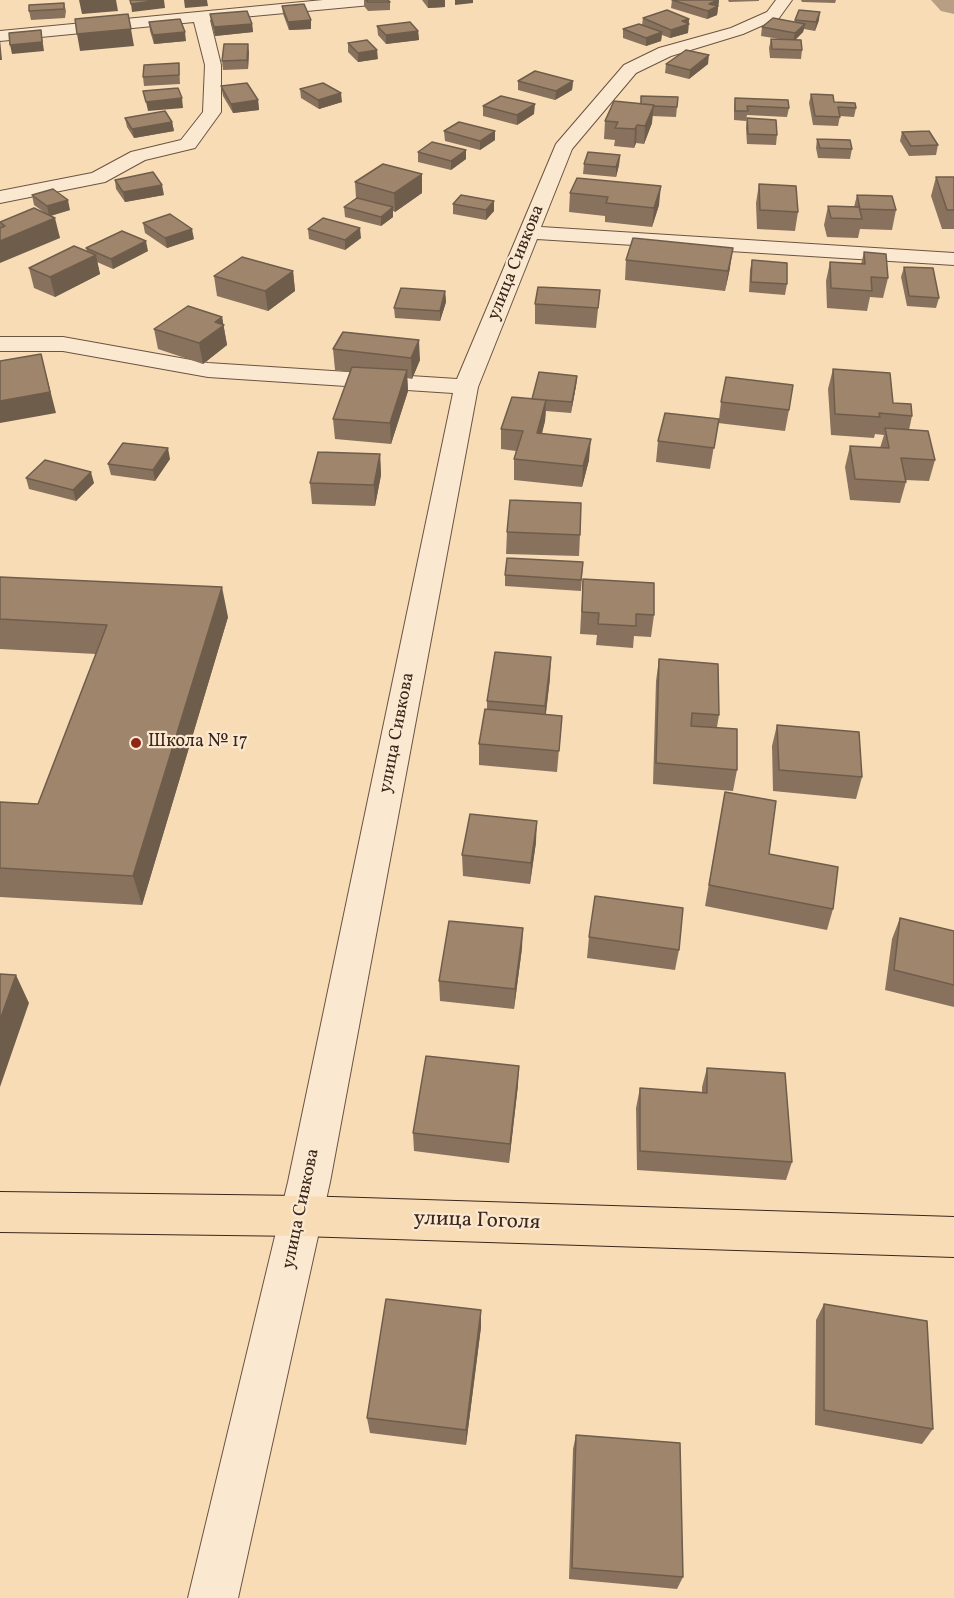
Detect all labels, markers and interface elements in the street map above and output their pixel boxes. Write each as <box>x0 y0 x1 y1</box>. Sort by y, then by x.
street label: улица Сивкова <box>484 202 550 324</box>
street label: улица Сивкова <box>376 671 420 795</box>
place label: Школа № 17 <box>148 732 248 754</box>
marker: Школа № 17 <box>129 736 143 750</box>
street label: улица Сивкова <box>279 1147 325 1271</box>
street label: улица Гоголя <box>413 1207 541 1237</box>

